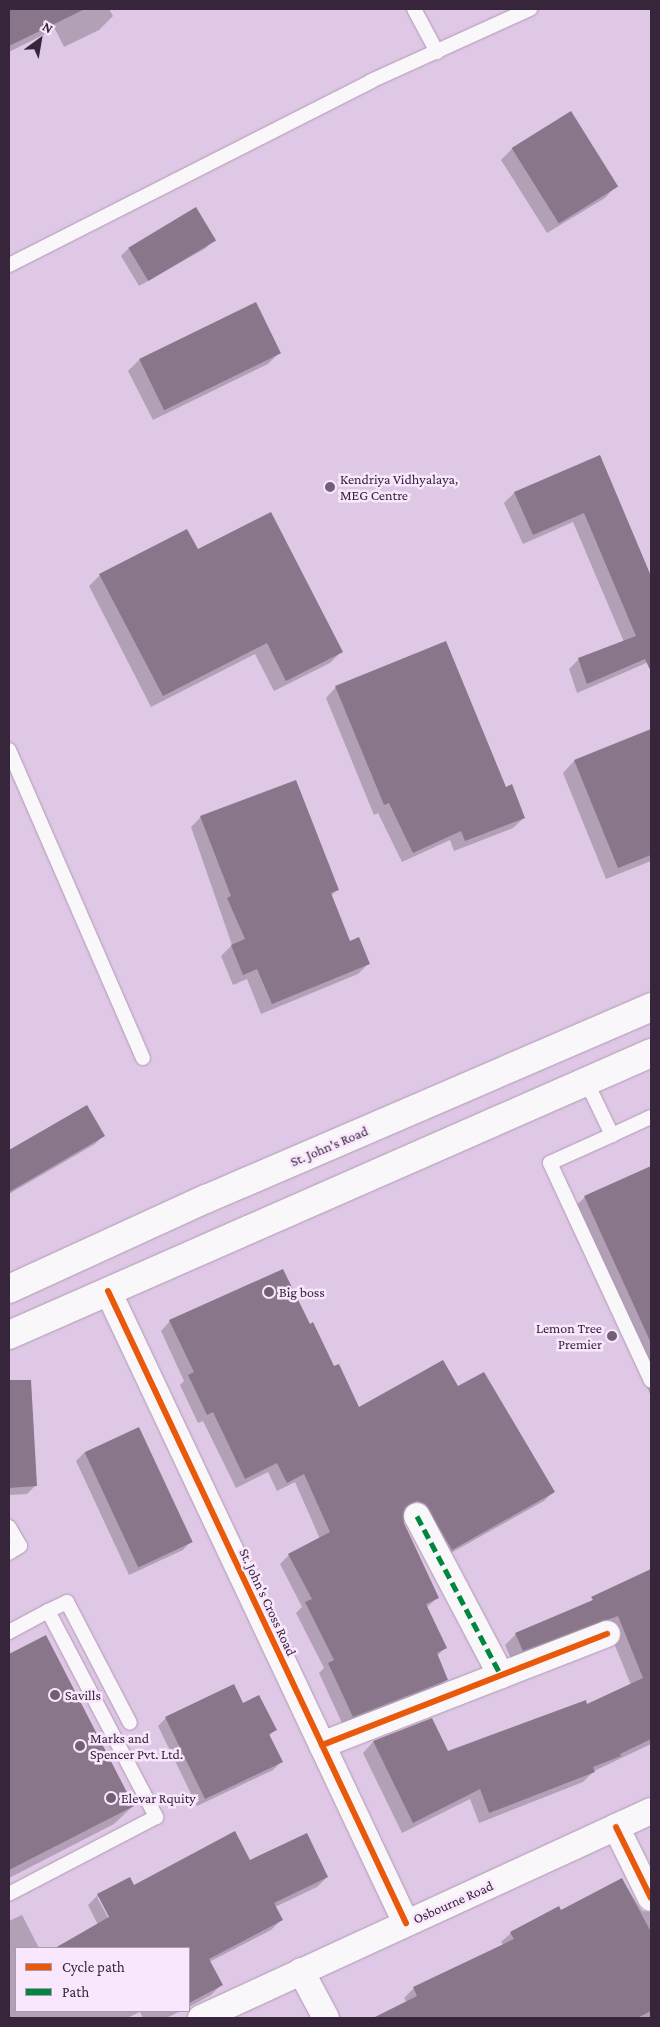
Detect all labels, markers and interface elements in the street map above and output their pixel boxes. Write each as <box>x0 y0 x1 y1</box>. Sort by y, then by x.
north arrow <box>15 15 65 65</box>
text: N <box>40 18 56 37</box>
place label: Kendriya Vidhyalaya, MEG Centre <box>340 471 458 504</box>
marker: Kendriya Vidhyalaya, MEG Centre <box>324 481 336 493</box>
street label: St. John's Road <box>288 1122 370 1170</box>
place label: Big boss <box>279 1284 325 1300</box>
marker: Big boss <box>263 1286 275 1298</box>
place label: Lemon Tree Premier <box>536 1320 602 1352</box>
marker: Lemon Tree Premier <box>606 1330 618 1342</box>
street label: St. John's Cross Road <box>236 1546 300 1658</box>
place label: Savills <box>65 1687 101 1703</box>
marker: Savills <box>49 1689 61 1701</box>
place label: Marks and Spencer Pvt. Ltd. <box>90 1730 183 1762</box>
marker: Marks and Spencer Pvt. Ltd. <box>74 1740 86 1752</box>
place label: Elevar Rquity <box>121 1790 196 1806</box>
marker: Elevar Rquity <box>105 1792 117 1804</box>
street label: Osbourne Road <box>410 1877 496 1927</box>
legend <box>15 1947 190 2012</box>
text: Cycle path <box>62 1959 125 1975</box>
text: Path <box>62 1984 89 2000</box>

